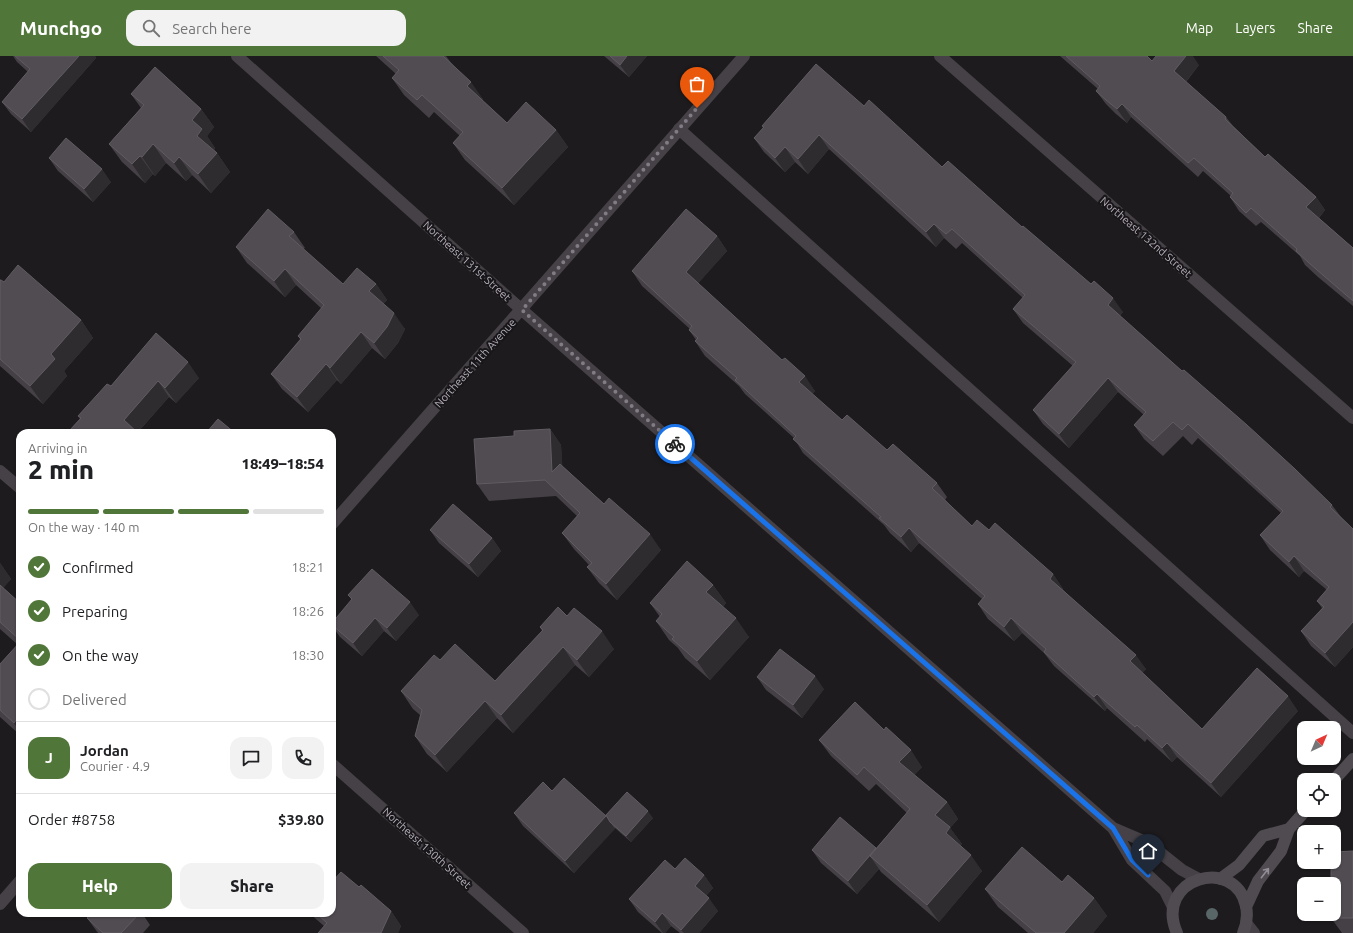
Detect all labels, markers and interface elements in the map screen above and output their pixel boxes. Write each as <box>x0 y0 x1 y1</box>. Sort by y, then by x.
search box <box>126 10 406 46</box>
text: Munchgo <box>20 17 102 39</box>
icon: search <box>140 17 162 39</box>
text: Search here <box>172 20 252 37</box>
text: Map <box>1186 20 1213 36</box>
text: Layers <box>1235 20 1275 36</box>
text: Share <box>1297 20 1333 36</box>
pin <box>680 67 714 108</box>
icon: bag <box>686 73 708 95</box>
street label: Northeast 132nd Street <box>1098 194 1195 280</box>
street label: Northeast 131st Street <box>421 219 514 304</box>
street label: Northeast 11th Avenue <box>432 316 518 410</box>
courier <box>655 424 695 464</box>
icon: bike <box>664 433 686 455</box>
text: Arriving in <box>28 441 87 455</box>
text: 2 min <box>28 455 94 484</box>
text: 18:49–18:54 <box>241 455 324 472</box>
text: On the way · 140 m <box>28 520 140 534</box>
icon: check <box>28 556 50 578</box>
text: Confirmed <box>62 559 134 576</box>
text: 18:21 <box>291 560 324 574</box>
icon: check <box>28 600 50 622</box>
text: Preparing <box>62 603 128 620</box>
text: 18:26 <box>291 604 324 618</box>
icon: check <box>28 644 50 666</box>
text: On the way <box>62 647 138 664</box>
text: 18:30 <box>291 648 324 662</box>
text: Delivered <box>62 691 127 708</box>
north arrow <box>1297 721 1341 765</box>
map controls <box>1297 721 1341 921</box>
button: chat <box>230 737 272 779</box>
button: phone <box>282 737 324 779</box>
text: Jordan <box>80 742 129 759</box>
text: J <box>45 749 53 766</box>
text: Courier · 4.9 <box>80 759 150 773</box>
button: locate <box>1297 773 1341 817</box>
street label: Northeast 130th Street <box>380 805 474 891</box>
text: Order #8758 <box>28 811 115 828</box>
text: $39.80 <box>278 811 324 828</box>
button: + <box>1297 825 1341 869</box>
pin <box>1131 834 1165 875</box>
icon: home <box>1137 840 1159 862</box>
button: Help <box>28 863 172 909</box>
button: Share <box>180 863 324 909</box>
one-way arrow <box>1260 867 1269 878</box>
button: − <box>1297 877 1341 921</box>

